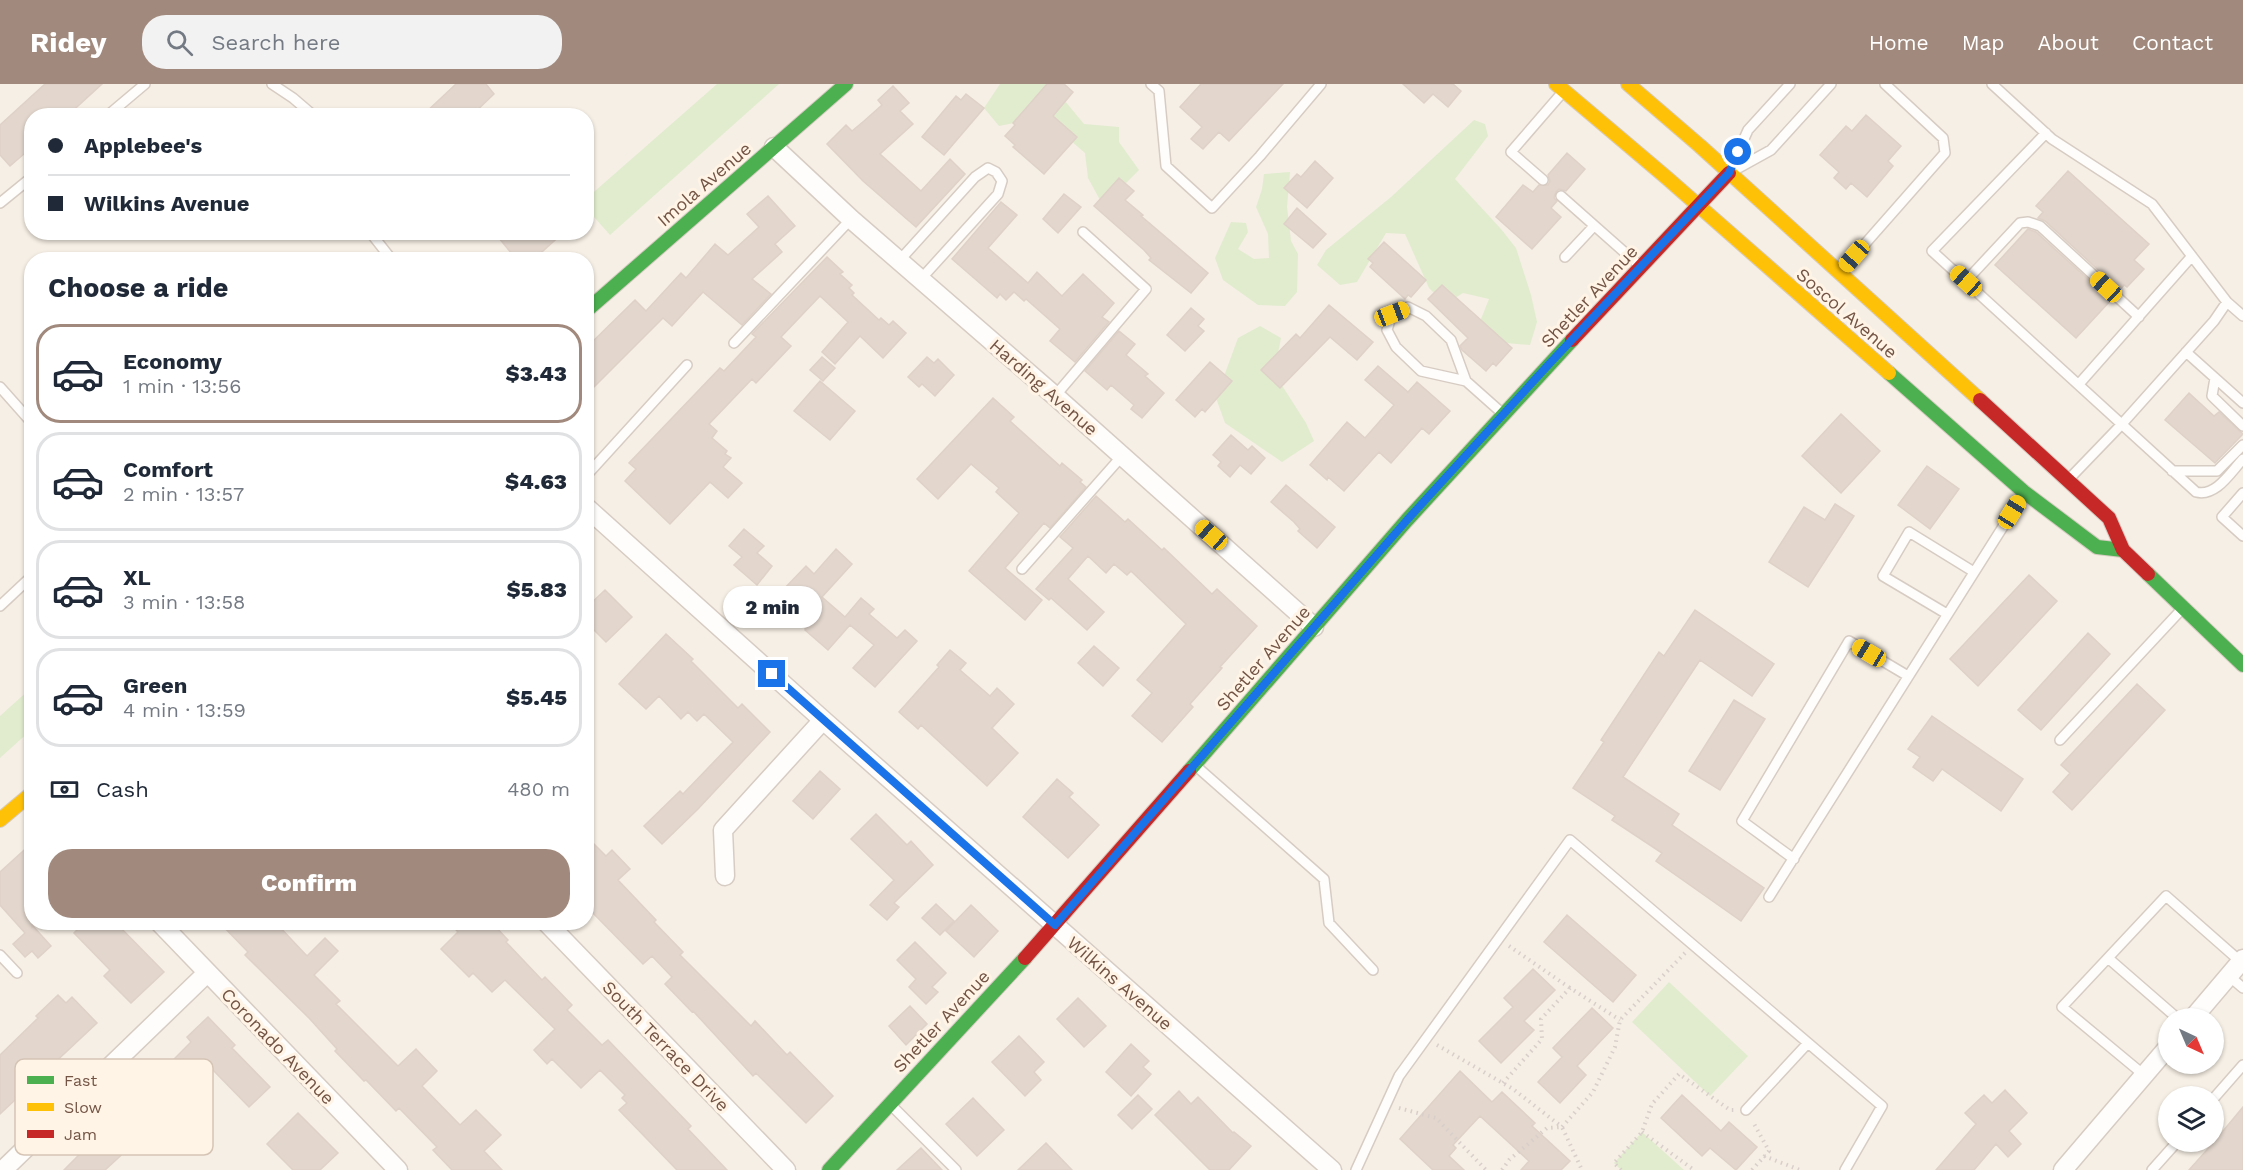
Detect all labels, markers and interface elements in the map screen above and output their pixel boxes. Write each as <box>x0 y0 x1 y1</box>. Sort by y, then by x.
search box <box>142 15 562 69</box>
text: Ridey <box>30 26 106 59</box>
icon: search <box>163 26 196 59</box>
text: Search here <box>211 30 340 55</box>
text: Home <box>1869 30 1929 55</box>
text: Map <box>1962 30 2005 55</box>
text: About <box>2038 30 2099 55</box>
text: Contact <box>2132 30 2213 55</box>
text: Applebee's <box>84 133 202 158</box>
street label: Imola Avenue <box>653 138 755 230</box>
route start <box>1724 138 1751 165</box>
text: Wilkins Avenue <box>84 191 249 216</box>
car <box>1835 237 1873 275</box>
street label: Shetler Avenue <box>1536 240 1642 352</box>
car <box>1947 262 1985 300</box>
street label: Soscol Avenue <box>1792 264 1902 362</box>
car <box>2087 268 2125 306</box>
text: Choose a ride <box>48 272 228 304</box>
car <box>1372 299 1412 329</box>
street label: Harding Avenue <box>986 334 1102 440</box>
icon: car <box>51 347 105 401</box>
text: Economy <box>123 349 222 374</box>
text: $3.43 <box>505 361 567 386</box>
text: 1 min · 13:56 <box>123 374 241 398</box>
icon: car <box>51 455 105 509</box>
text: Comfort <box>123 457 213 482</box>
text: $4.63 <box>505 469 567 494</box>
text: 2 min · 13:57 <box>123 482 244 506</box>
car <box>1995 492 2029 532</box>
car <box>1192 516 1230 554</box>
icon: car <box>51 563 105 617</box>
text: XL <box>123 565 151 590</box>
text: $5.83 <box>506 577 567 602</box>
callout: 2 min <box>722 587 822 629</box>
text: 3 min · 13:58 <box>123 590 245 614</box>
text: 2 min <box>745 595 800 619</box>
street label: Shetler Avenue <box>1212 601 1314 715</box>
car <box>1849 636 1889 670</box>
route end <box>758 660 785 687</box>
icon: car <box>51 671 105 725</box>
text: Green <box>123 673 187 698</box>
text: $5.45 <box>506 685 567 710</box>
text: 4 min · 13:59 <box>123 698 246 722</box>
icon: cash <box>48 773 81 806</box>
text: Cash <box>96 777 149 802</box>
text: 480 m <box>507 777 570 801</box>
button: Confirm <box>48 849 570 918</box>
street label: Wilkins Avenue <box>1063 932 1177 1034</box>
street label: Shetler Avenue <box>888 965 994 1077</box>
street label: South Terrace Drive <box>598 976 734 1116</box>
street label: Coronado Avenue <box>217 983 339 1109</box>
north arrow <box>2158 1008 2224 1074</box>
map controls <box>2158 1008 2224 1152</box>
legend <box>15 1059 213 1155</box>
text: Fast <box>64 1071 97 1090</box>
button: layers <box>2158 1086 2224 1152</box>
text: Slow <box>64 1098 102 1117</box>
text: Jam <box>64 1125 97 1144</box>

